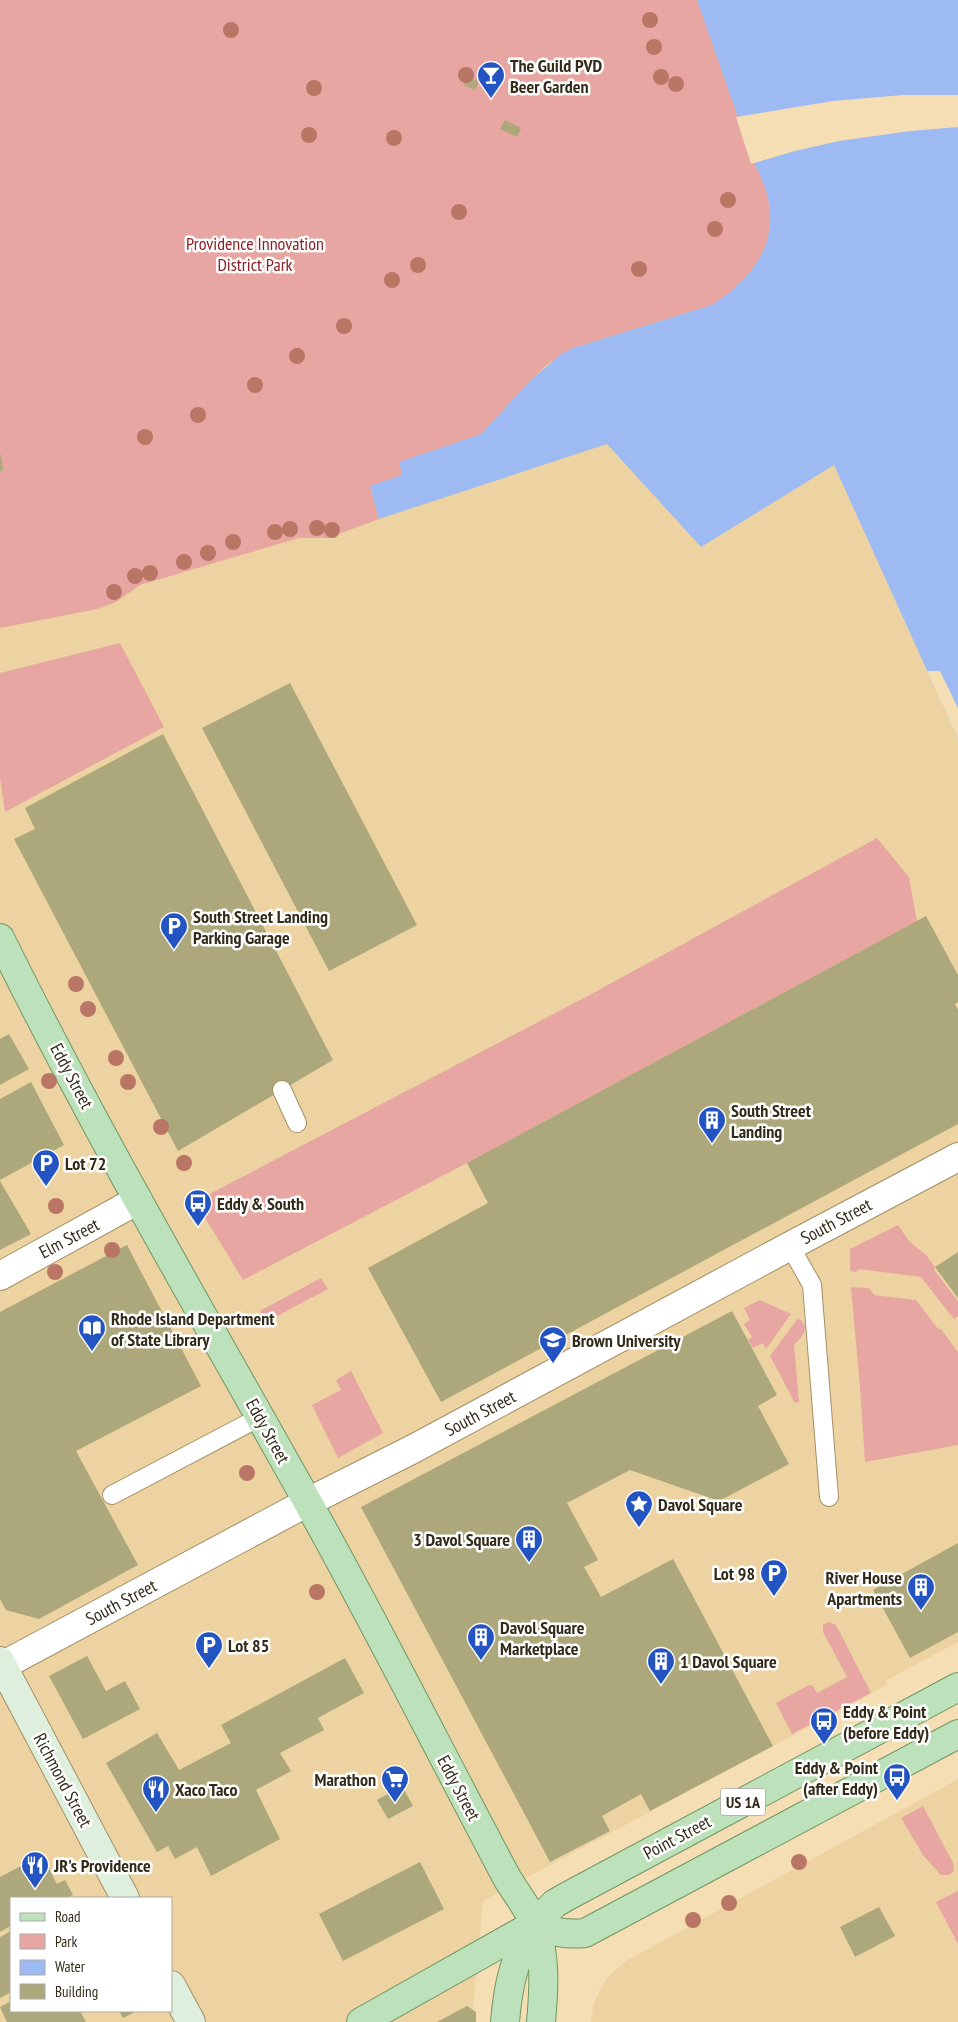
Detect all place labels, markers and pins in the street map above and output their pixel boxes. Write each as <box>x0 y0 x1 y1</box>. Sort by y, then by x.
place label: The Guild PVD Beer Garden <box>510 54 602 98</box>
bar icon: The Guild PVD Beer Garden <box>476 60 506 99</box>
place label: South Street Landing Parking Garage <box>193 905 328 949</box>
parking icon: South Street Landing Parking Garage <box>159 911 189 950</box>
place label: South Street Landing <box>731 1099 812 1143</box>
building icon: South Street Landing <box>697 1105 727 1144</box>
parking icon: Lot 72 <box>31 1148 61 1187</box>
place label: Lot 72 <box>65 1152 106 1175</box>
bus stop icon: Eddy & South <box>183 1188 213 1227</box>
place label: Eddy & South <box>217 1192 304 1215</box>
place label: Rhode Island Department of State Library <box>111 1307 275 1351</box>
library icon: Rhode Island Department of State Library <box>77 1313 107 1352</box>
school or university icon: Brown University <box>538 1325 568 1364</box>
place label: Brown University <box>572 1329 681 1352</box>
place icon: Davol Square <box>624 1489 654 1528</box>
place label: Davol Square <box>658 1493 743 1516</box>
building icon: 3 Davol Square <box>514 1524 544 1563</box>
place label: 3 Davol Square <box>413 1528 510 1551</box>
parking icon: Lot 98 <box>759 1558 789 1597</box>
place label: Lot 98 <box>714 1562 755 1585</box>
place label: River House Apartments <box>826 1566 902 1610</box>
building icon: River House Apartments <box>906 1572 936 1611</box>
place label: Davol Square Marketplace <box>500 1616 585 1660</box>
building icon: Davol Square Marketplace <box>466 1622 496 1661</box>
parking icon: Lot 85 <box>194 1630 224 1669</box>
place label: Lot 85 <box>228 1634 269 1657</box>
building icon: 1 Davol Square <box>646 1646 676 1685</box>
place label: 1 Davol Square <box>680 1650 777 1673</box>
place label: Eddy & Point (before Eddy) <box>843 1700 929 1744</box>
bus stop icon: Eddy & Point (before Eddy) <box>809 1706 839 1745</box>
place label: Eddy & Point (after Eddy) <box>795 1756 879 1800</box>
bus stop icon: Eddy & Point (after Eddy) <box>882 1762 912 1801</box>
supermarket icon: Marathon <box>380 1764 410 1803</box>
place label: Marathon <box>314 1768 376 1791</box>
restaurant icon: Xaco Taco <box>141 1774 171 1813</box>
place label: Xaco Taco <box>175 1778 237 1801</box>
restaurant icon: JR's Providence <box>20 1850 50 1889</box>
place label: JR's Providence <box>53 1854 151 1877</box>

